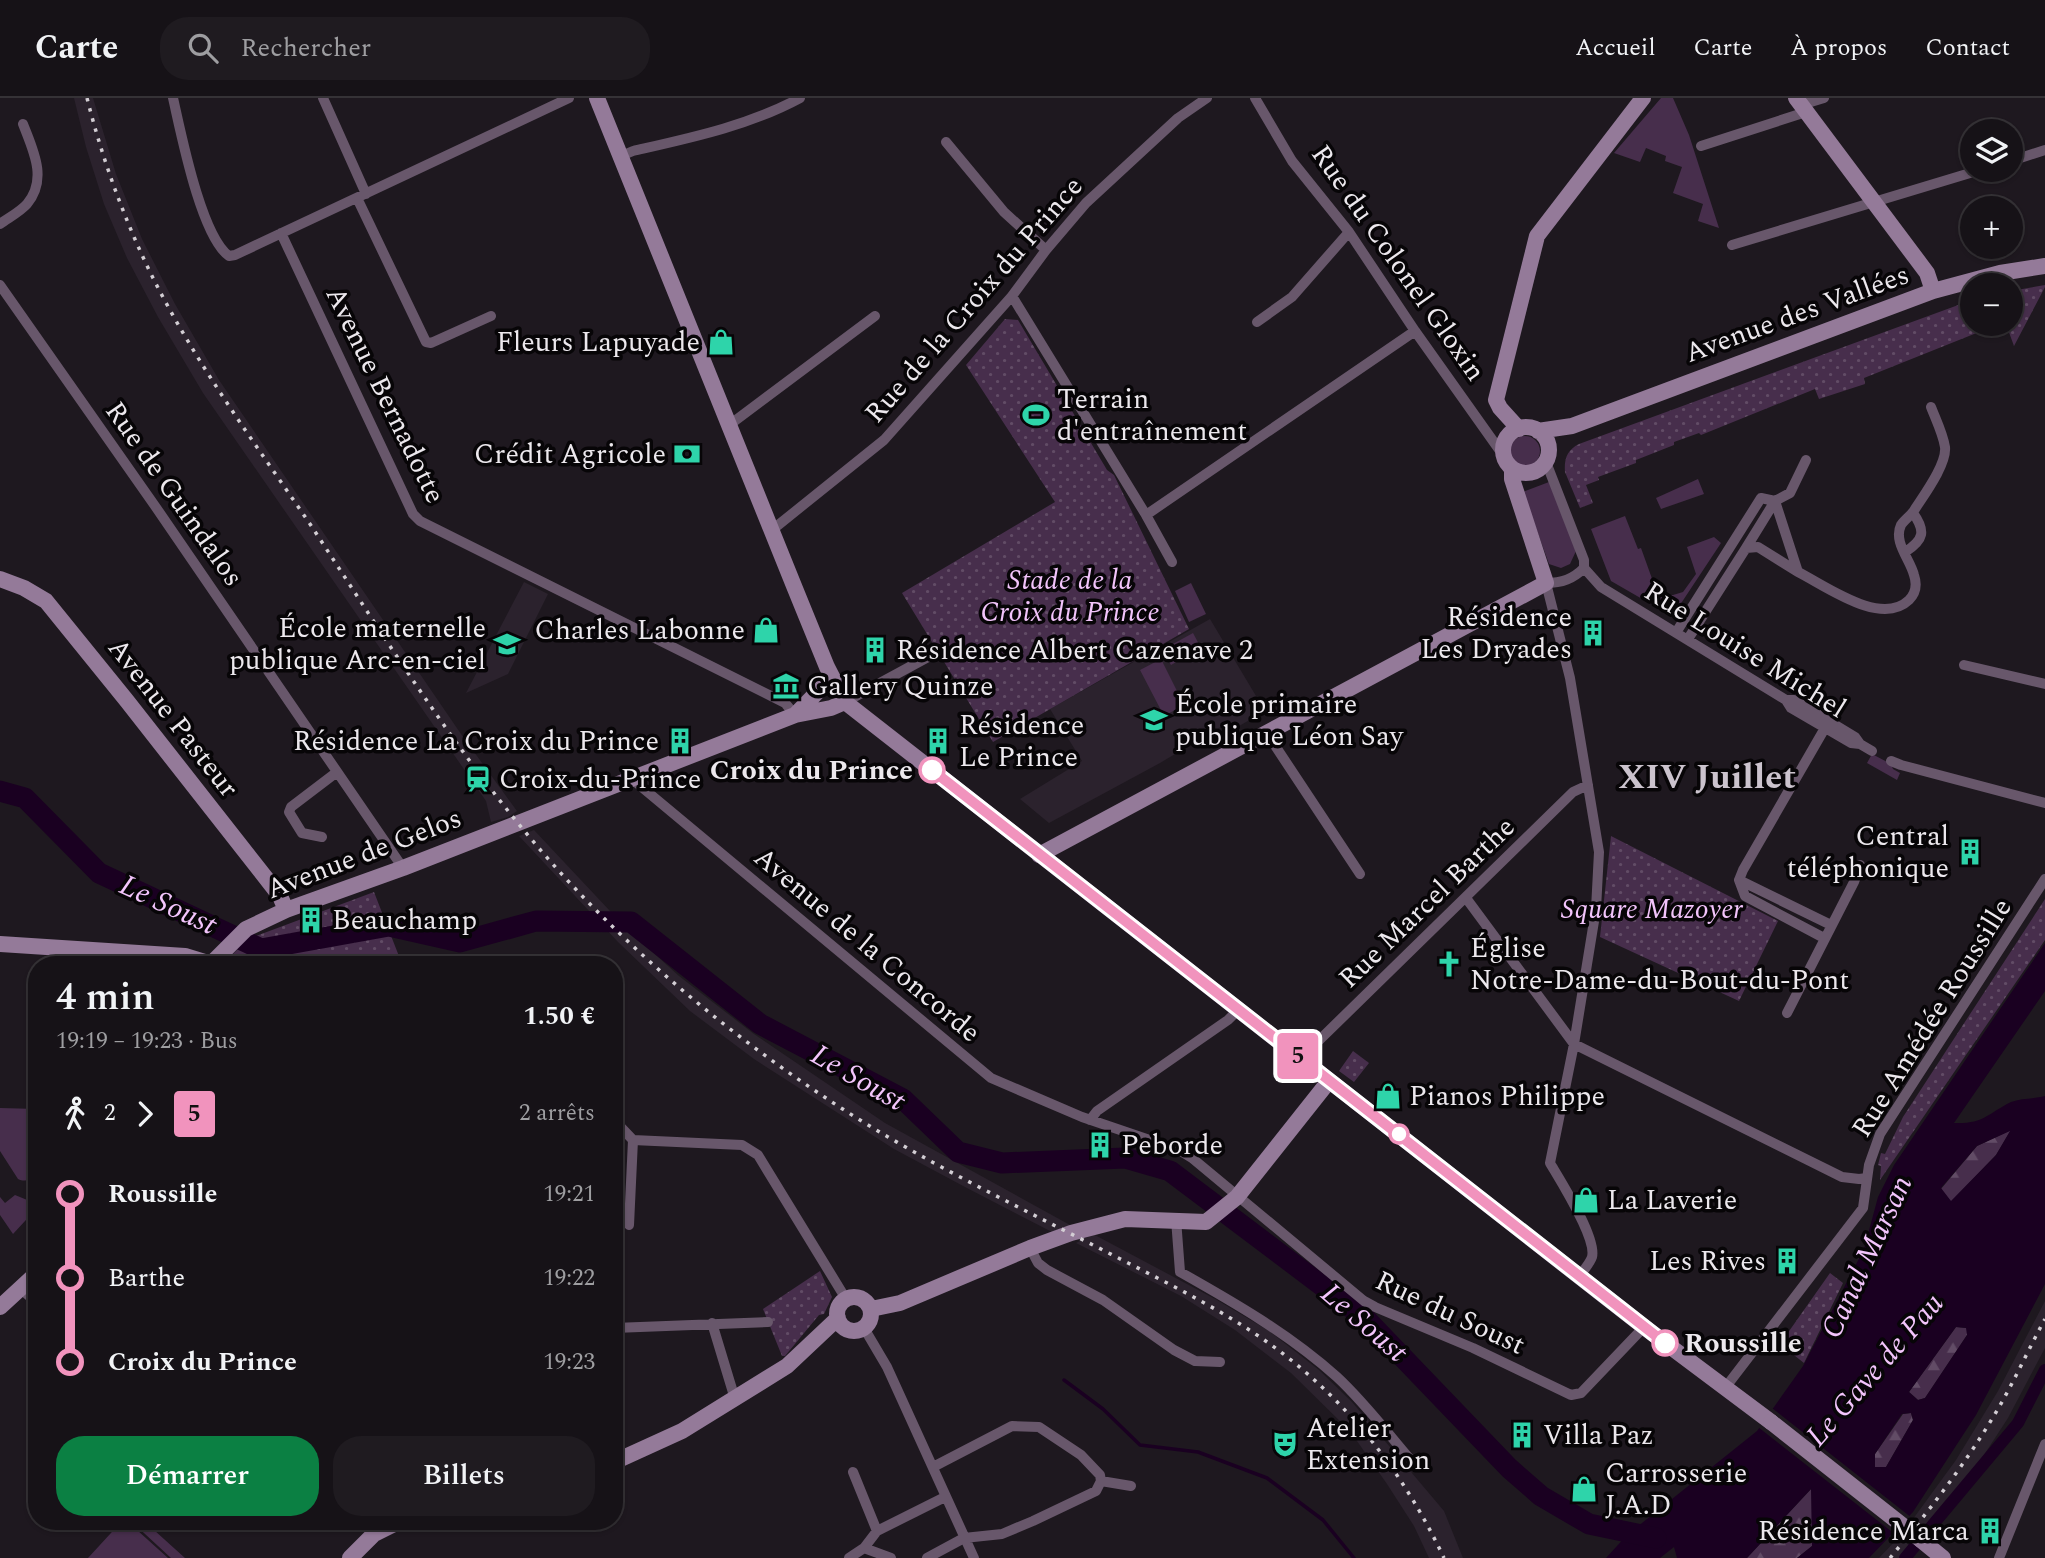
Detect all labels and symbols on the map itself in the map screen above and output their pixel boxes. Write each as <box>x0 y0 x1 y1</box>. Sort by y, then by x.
street label: Rue du Colonel Gloxin <box>1300 136 1496 390</box>
street label: Rue de la Croix du Prince <box>854 167 1094 433</box>
street label: Avenue des Vallées <box>1679 253 1915 375</box>
street label: Avenue Bernadotte <box>314 279 456 511</box>
place label: Fleurs Lapuyade <box>496 321 700 364</box>
shop icon: Fleurs Lapuyade <box>706 327 736 357</box>
place label: Terrain d'entraînement <box>1057 378 1247 453</box>
street label: Rue de Guindalos <box>94 392 254 596</box>
sports icon: Terrain d'entraînement <box>1021 400 1051 430</box>
place label: Crédit Agricole <box>474 433 666 476</box>
bank icon: Crédit Agricole <box>672 439 702 469</box>
park label: Stade de la Croix du Prince <box>980 559 1160 634</box>
street label: Rue Louise Michel <box>1635 570 1855 730</box>
place label: Résidence Les Dryades <box>1420 596 1572 671</box>
place label: École maternelle publique Arc-en-ciel <box>229 607 486 682</box>
place label: Charles Labonne <box>534 609 745 652</box>
shop icon: Charles Labonne <box>751 615 781 645</box>
building icon: Résidence Les Dryades <box>1578 618 1608 648</box>
street label: Avenue Pasteur <box>97 629 249 807</box>
school or university icon: École maternelle publique Arc-en-ciel <box>492 629 522 659</box>
place label: Résidence Albert Cazenave 2 <box>896 629 1253 672</box>
building icon: Résidence Albert Cazenave 2 <box>860 635 890 665</box>
place label: Gallery Quinze <box>807 665 994 708</box>
museum icon: Gallery Quinze <box>771 671 801 701</box>
place label: École primaire publique Léon Say <box>1175 683 1405 758</box>
place label: Résidence Le Prince <box>959 704 1084 779</box>
school or university icon: École primaire publique Léon Say <box>1139 705 1169 735</box>
place label: Résidence La Croix du Prince <box>293 720 659 763</box>
building icon: Résidence La Croix du Prince <box>665 726 695 756</box>
building icon: Résidence Le Prince <box>923 726 953 756</box>
place label: Croix du Prince <box>710 749 913 792</box>
district label: XIV Juillet <box>1618 751 1796 804</box>
marker: Croix du Prince <box>919 757 945 783</box>
place label: Croix-du-Prince <box>499 758 701 801</box>
station icon: Croix-du-Prince <box>463 764 493 794</box>
street label: Avenue de Gelos <box>260 797 468 911</box>
street label: Rue Marcel Barthe <box>1329 807 1525 999</box>
place label: Central téléphonique <box>1787 815 1949 890</box>
street label: Avenue de la Concorde <box>744 837 990 1053</box>
building icon: Central téléphonique <box>1955 837 1985 867</box>
water label: Le Soust <box>112 862 225 948</box>
park label: Square Mazoyer <box>1561 888 1743 931</box>
street label: Rue Amédée Roussille <box>1841 890 2023 1146</box>
place label: Beauchamp <box>332 899 477 942</box>
building icon: Beauchamp <box>296 905 326 935</box>
place label: Église Notre-Dame-du-Bout-du-Pont <box>1470 927 1849 1002</box>
church icon: Église Notre-Dame-du-Bout-du-Pont <box>1434 949 1464 979</box>
water label: Le Soust <box>802 1032 915 1124</box>
line badge: 5 <box>1275 1033 1321 1079</box>
place label: Pianos Philippe <box>1409 1075 1605 1118</box>
shop icon: Pianos Philippe <box>1373 1081 1403 1111</box>
place label: Peborde <box>1121 1124 1223 1167</box>
unlabelled marker <box>1389 1124 1409 1144</box>
building icon: Peborde <box>1085 1130 1115 1160</box>
water label: Canal Marsan <box>1809 1168 1925 1346</box>
place label: La Laverie <box>1607 1179 1737 1222</box>
shop icon: La Laverie <box>1571 1185 1601 1215</box>
place label: Les Rives <box>1649 1240 1766 1283</box>
building icon: Les Rives <box>1772 1246 1802 1276</box>
street label: Rue du Soust <box>1368 1259 1532 1367</box>
water label: Le Soust <box>1310 1272 1418 1374</box>
water label: Le Gave de Pau <box>1795 1283 1955 1457</box>
place label: Roussille <box>1684 1322 1802 1365</box>
marker: Roussille <box>1652 1330 1678 1356</box>
place label: Atelier Extension <box>1306 1407 1430 1482</box>
place label: Villa Paz <box>1543 1414 1654 1457</box>
building icon: Villa Paz <box>1507 1420 1537 1450</box>
theatre icon: Atelier Extension <box>1270 1429 1300 1459</box>
place label: Carrosserie J.A.D <box>1605 1452 1747 1527</box>
shop icon: Carrosserie J.A.D <box>1569 1474 1599 1504</box>
place label: Résidence Marca <box>1758 1510 1969 1553</box>
building icon: Résidence Marca <box>1975 1516 2005 1546</box>

